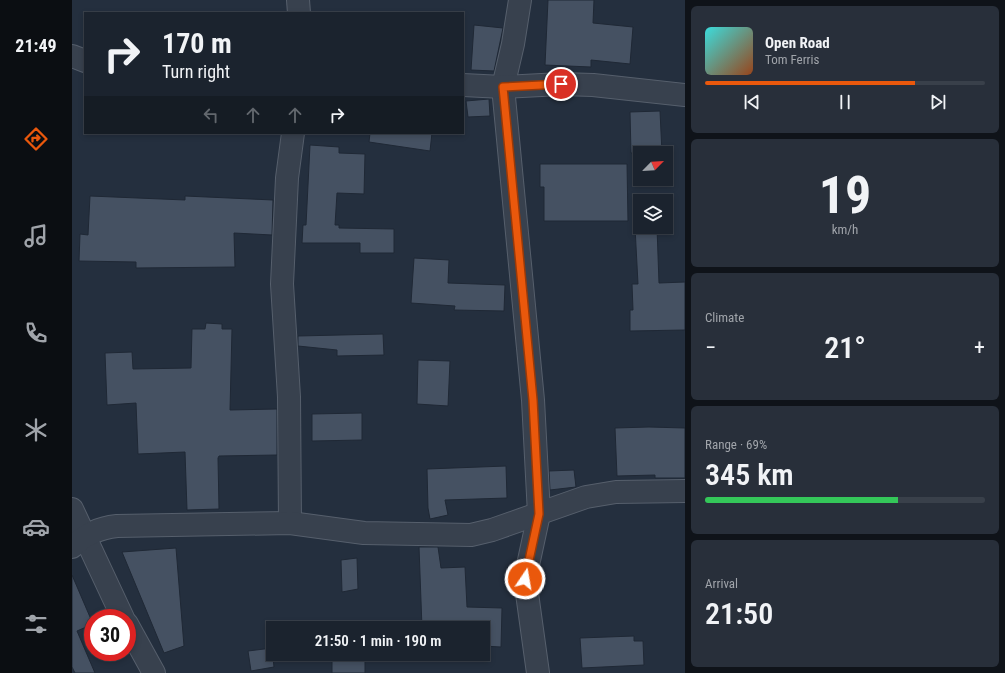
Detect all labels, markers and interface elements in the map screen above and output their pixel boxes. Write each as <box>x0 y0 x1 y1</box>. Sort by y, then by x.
text: 170 m <box>162 27 232 60</box>
icon: right <box>96 28 148 80</box>
text: Open Road <box>765 34 830 52</box>
text: 21:49 <box>15 35 57 56</box>
text: Tom Ferris <box>765 52 819 67</box>
text: Turn right <box>162 61 230 82</box>
pin <box>544 67 578 101</box>
icon: arrive <box>550 73 572 95</box>
icon: previous <box>741 91 763 113</box>
icon: pause <box>834 91 856 113</box>
icon: next <box>927 91 949 113</box>
icon: left <box>200 104 222 126</box>
icon: ahead <box>242 104 264 126</box>
icon: ahead <box>284 104 306 126</box>
icon: right <box>326 104 348 126</box>
icon: directions <box>22 125 50 153</box>
north arrow <box>633 146 673 186</box>
map controls <box>633 146 673 234</box>
text: 19 <box>819 165 871 226</box>
button: layers <box>633 194 673 234</box>
icon: music <box>22 222 50 250</box>
text: km/h <box>832 222 858 237</box>
text: Climate <box>705 310 744 325</box>
icon: phone <box>22 319 50 347</box>
text: 21° <box>824 330 866 365</box>
text: − <box>705 335 716 360</box>
text: + <box>974 335 985 360</box>
icon: climate <box>22 416 50 444</box>
text: Range · 69% <box>705 437 767 452</box>
text: 345 km <box>705 457 794 492</box>
icon: car <box>22 513 50 541</box>
position arrow <box>504 558 546 600</box>
text: Arrival <box>705 576 738 591</box>
text: 21:50 <box>705 596 773 631</box>
speed limit sign: 30 <box>84 609 136 661</box>
icon: filters <box>22 610 50 638</box>
text: 21:50 · 1 min · 190 m <box>315 632 441 650</box>

